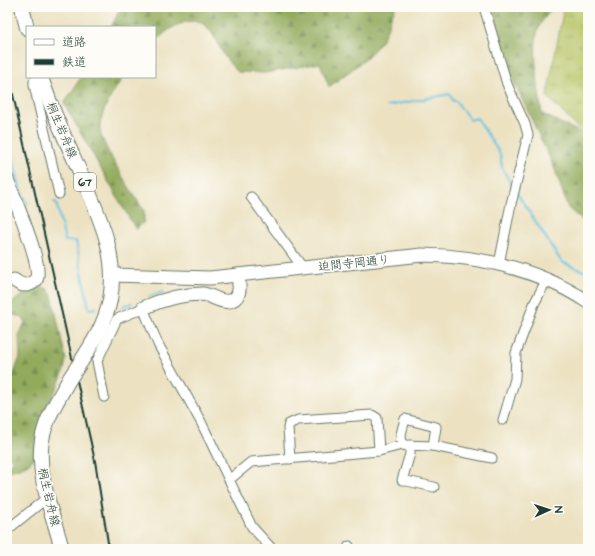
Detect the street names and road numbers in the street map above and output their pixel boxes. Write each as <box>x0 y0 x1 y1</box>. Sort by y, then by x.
street label: 桐生岩舟線 <box>42 99 81 161</box>
road number: 67 <box>74 173 96 191</box>
street label: 迫間寺岡通り <box>317 251 391 276</box>
street label: 桐生岩舟線 <box>33 466 64 528</box>

